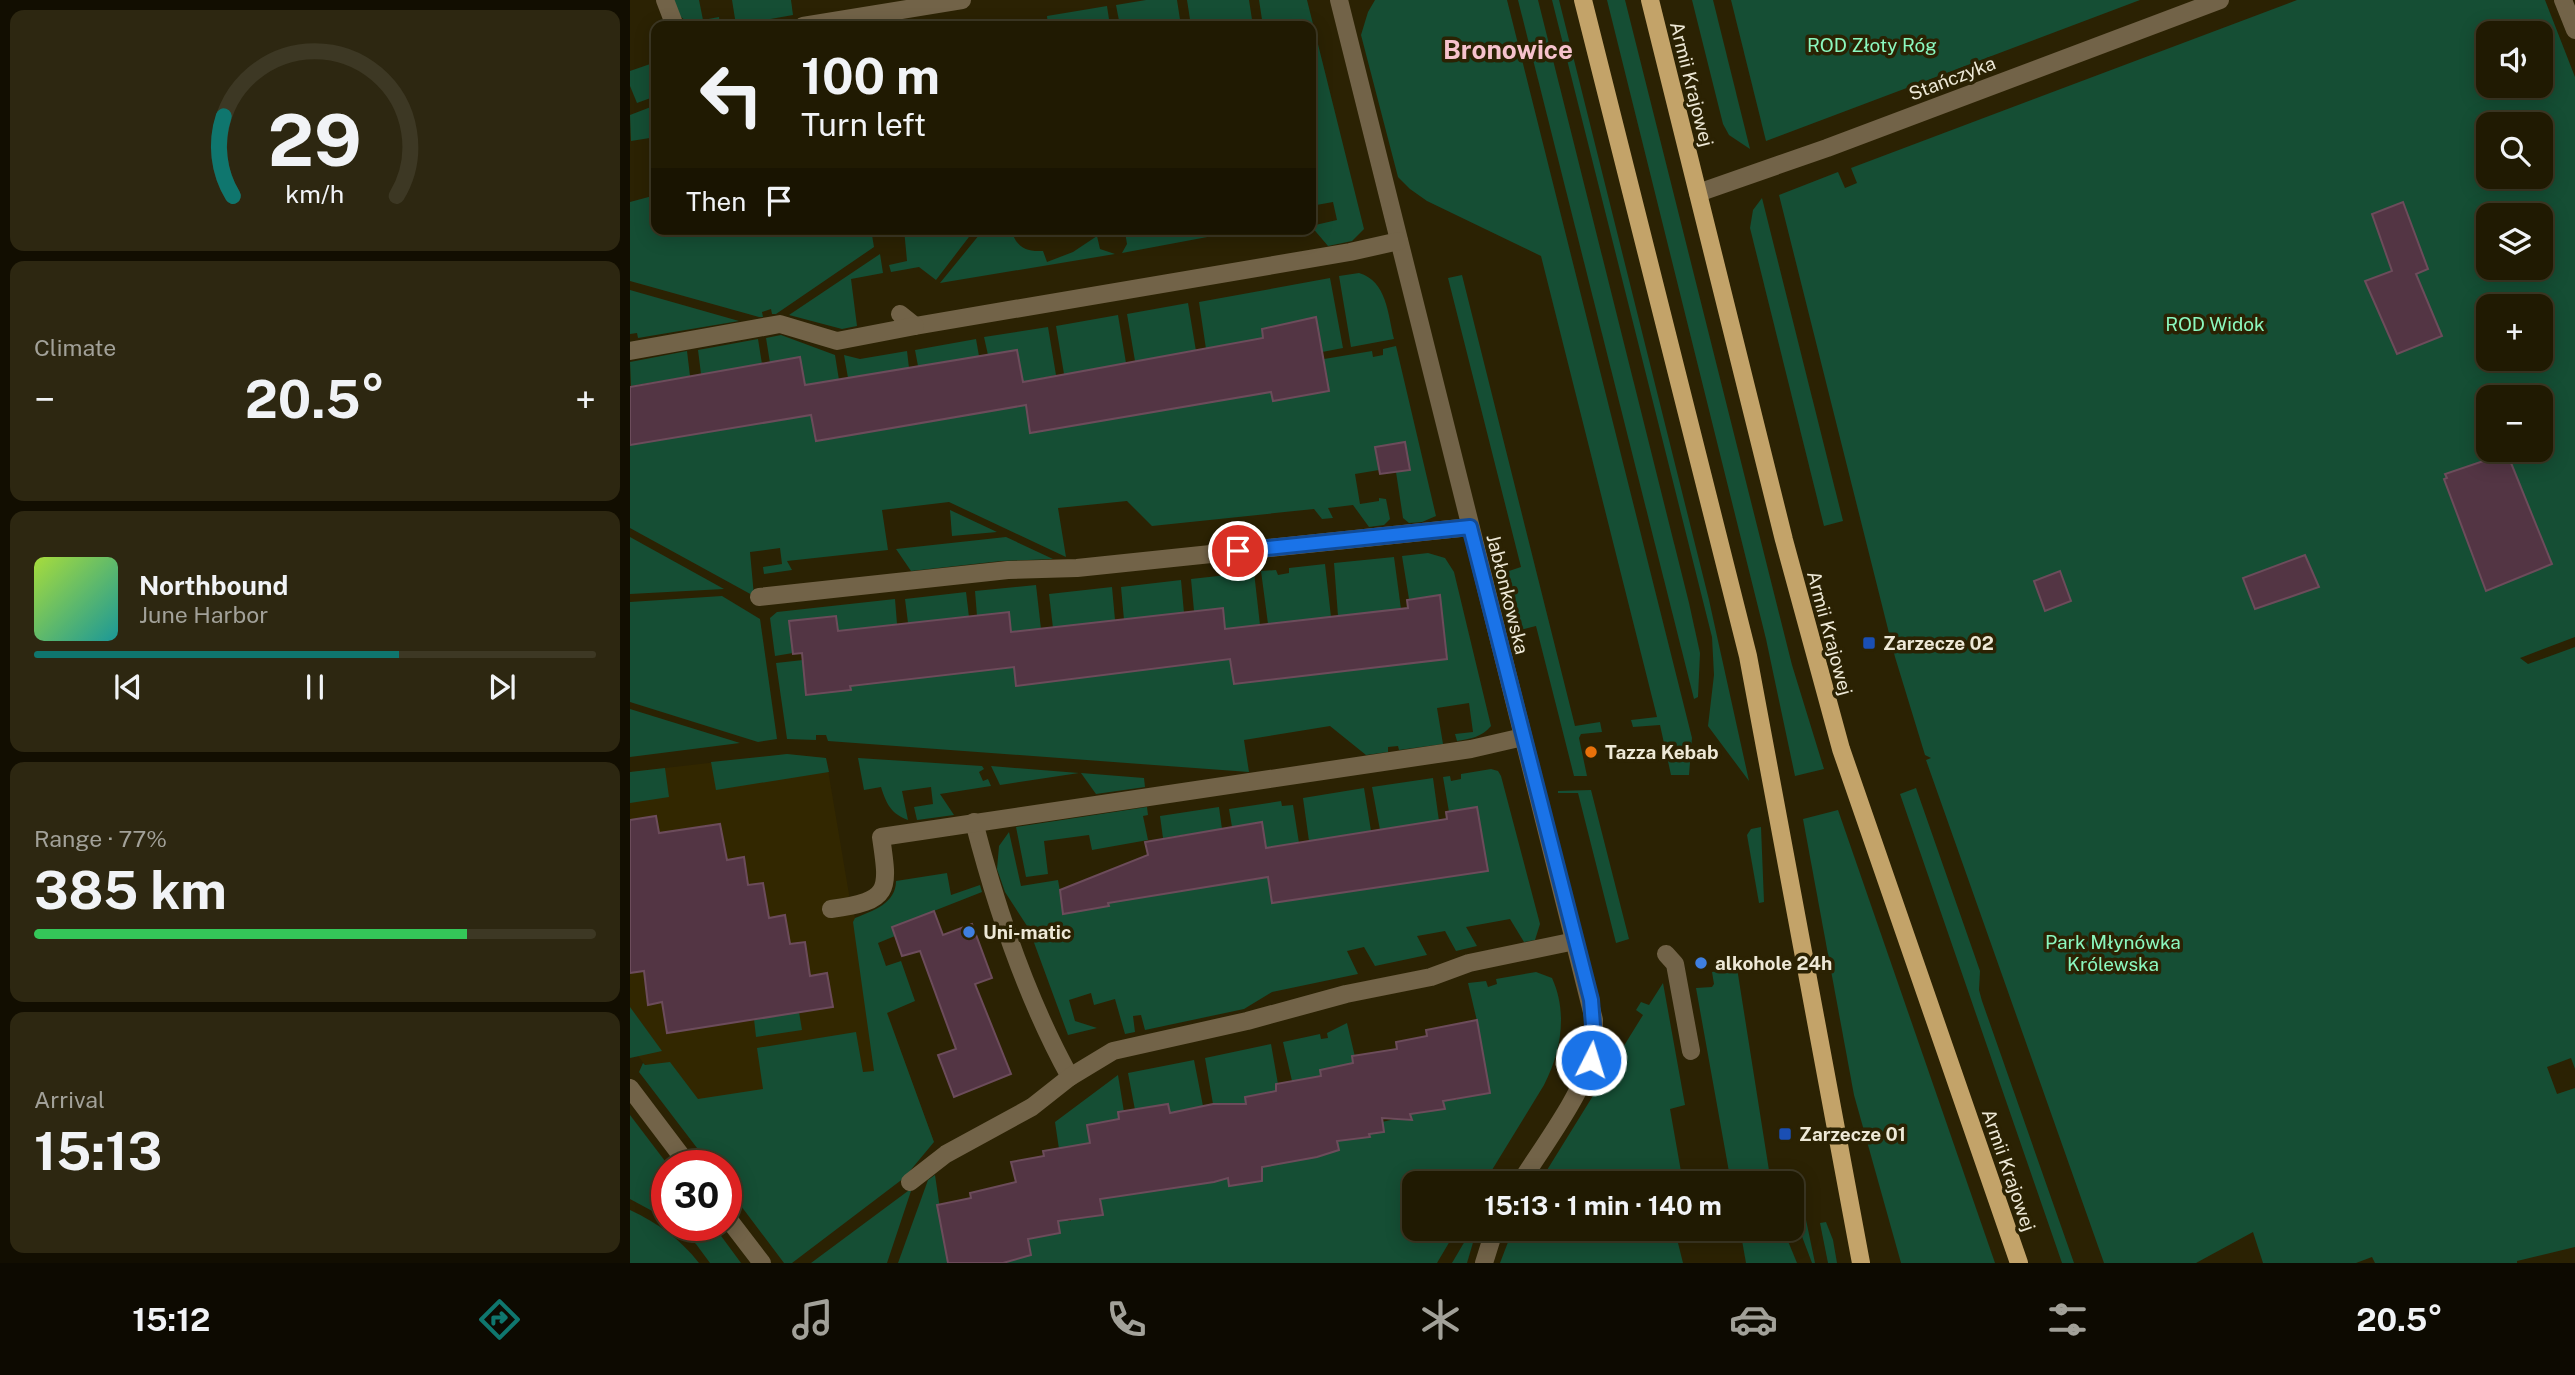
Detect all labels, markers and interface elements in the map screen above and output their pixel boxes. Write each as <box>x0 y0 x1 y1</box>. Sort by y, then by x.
street label: Armii Krajowej <box>1666 19 1718 149</box>
map controls <box>2476 21 2553 462</box>
button: sound <box>2476 21 2553 98</box>
district label: Bronowice <box>1443 34 1573 65</box>
park label: ROD Złoty Róg <box>1807 34 1937 56</box>
text: 100 m <box>801 47 940 105</box>
icon: left <box>686 49 777 140</box>
street label: Stańczyka <box>1905 51 1999 105</box>
text: 29 <box>268 98 362 183</box>
text: Turn left <box>801 106 926 143</box>
button: search <box>2476 112 2553 189</box>
text: km/h <box>286 179 344 209</box>
icon: arrive <box>760 182 798 220</box>
text: Then <box>686 186 746 217</box>
button: layers <box>2476 203 2553 280</box>
button: + <box>2476 294 2553 371</box>
park label: ROD Widok <box>2165 313 2265 335</box>
text: Climate <box>34 334 116 361</box>
text: 20.5° <box>245 369 385 430</box>
text: − <box>34 377 55 422</box>
text: + <box>575 377 596 422</box>
button: − <box>2476 385 2553 462</box>
pin <box>1208 521 1268 581</box>
icon: arrive <box>1219 532 1257 570</box>
street label: Jabłonkowska <box>1482 532 1534 656</box>
street label: Armii Krajowej <box>1803 568 1857 698</box>
text: Northbound <box>139 570 288 601</box>
text: June Harbor <box>139 601 268 628</box>
place label: Zarzecze 02 <box>1883 632 1994 654</box>
marker: Zarzecze 02 <box>1861 635 1877 651</box>
icon: previous <box>109 668 147 706</box>
icon: pause <box>296 668 334 706</box>
icon: next <box>483 668 521 706</box>
place label: Tazza Kebab <box>1605 741 1718 763</box>
marker: Tazza Kebab <box>1583 744 1599 760</box>
text: Range · 77% <box>34 825 167 852</box>
text: 385 km <box>34 860 227 921</box>
place label: Uni-matic <box>983 921 1071 943</box>
marker: Uni-matic <box>961 924 977 940</box>
park label: Park Młynówka Królewska <box>2045 931 2181 975</box>
place label: alkohole 24h <box>1715 952 1832 974</box>
marker: alkohole 24h <box>1693 955 1709 971</box>
position arrow <box>1554 1023 1628 1097</box>
text: Arrival <box>34 1086 105 1113</box>
street label: Armii Krajowej <box>1978 1106 2040 1234</box>
text: 15:13 <box>34 1121 162 1182</box>
place label: Zarzecze 01 <box>1799 1123 1906 1145</box>
marker: Zarzecze 01 <box>1777 1126 1793 1142</box>
speed limit sign: 30 <box>651 1150 742 1241</box>
text: 15:13 · 1 min · 140 m <box>1484 1190 1722 1221</box>
icon: directions <box>475 1295 524 1344</box>
icon: music <box>788 1295 837 1344</box>
icon: phone <box>1102 1295 1151 1344</box>
icon: climate <box>1416 1295 1465 1344</box>
icon: car <box>1729 1295 1778 1344</box>
icon: filters <box>2043 1295 2092 1344</box>
text: 15:12 <box>132 1301 210 1338</box>
text: 20.5° <box>2356 1301 2443 1338</box>

